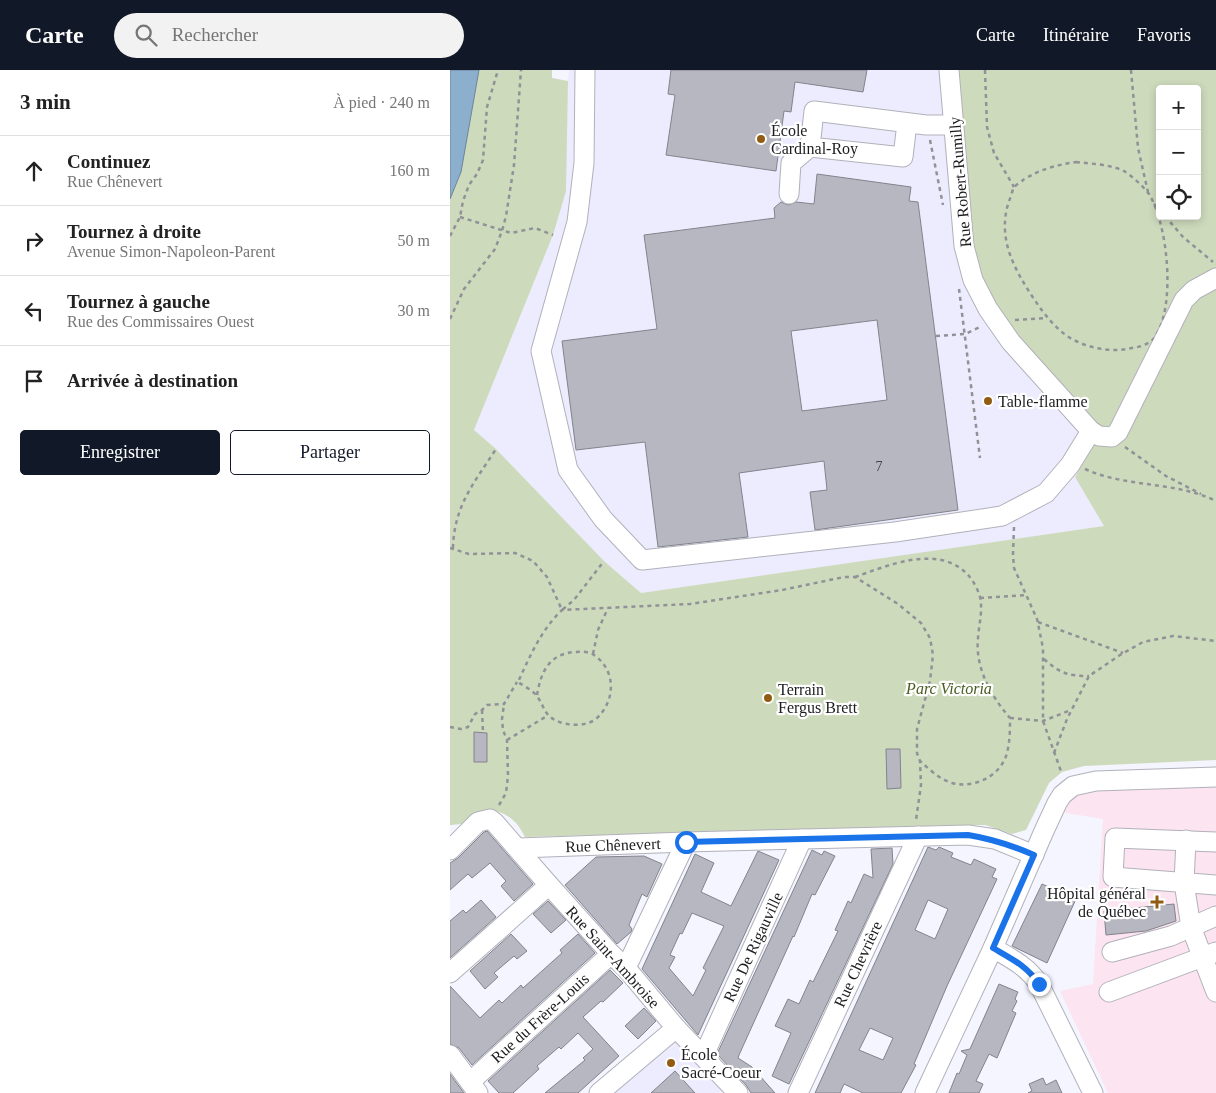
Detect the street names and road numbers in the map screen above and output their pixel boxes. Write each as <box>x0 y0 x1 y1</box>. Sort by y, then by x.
street label: Rue Robert-Rumilly <box>946 116 975 248</box>
street label: Rue Chênevert <box>565 835 662 855</box>
street label: Rue De Rigauville <box>720 889 787 1005</box>
street label: Rue Saint-Ambroise <box>563 903 663 1011</box>
street label: Rue Chevrière <box>831 918 885 1010</box>
street label: Rue du Frère-Louis <box>488 970 592 1066</box>

